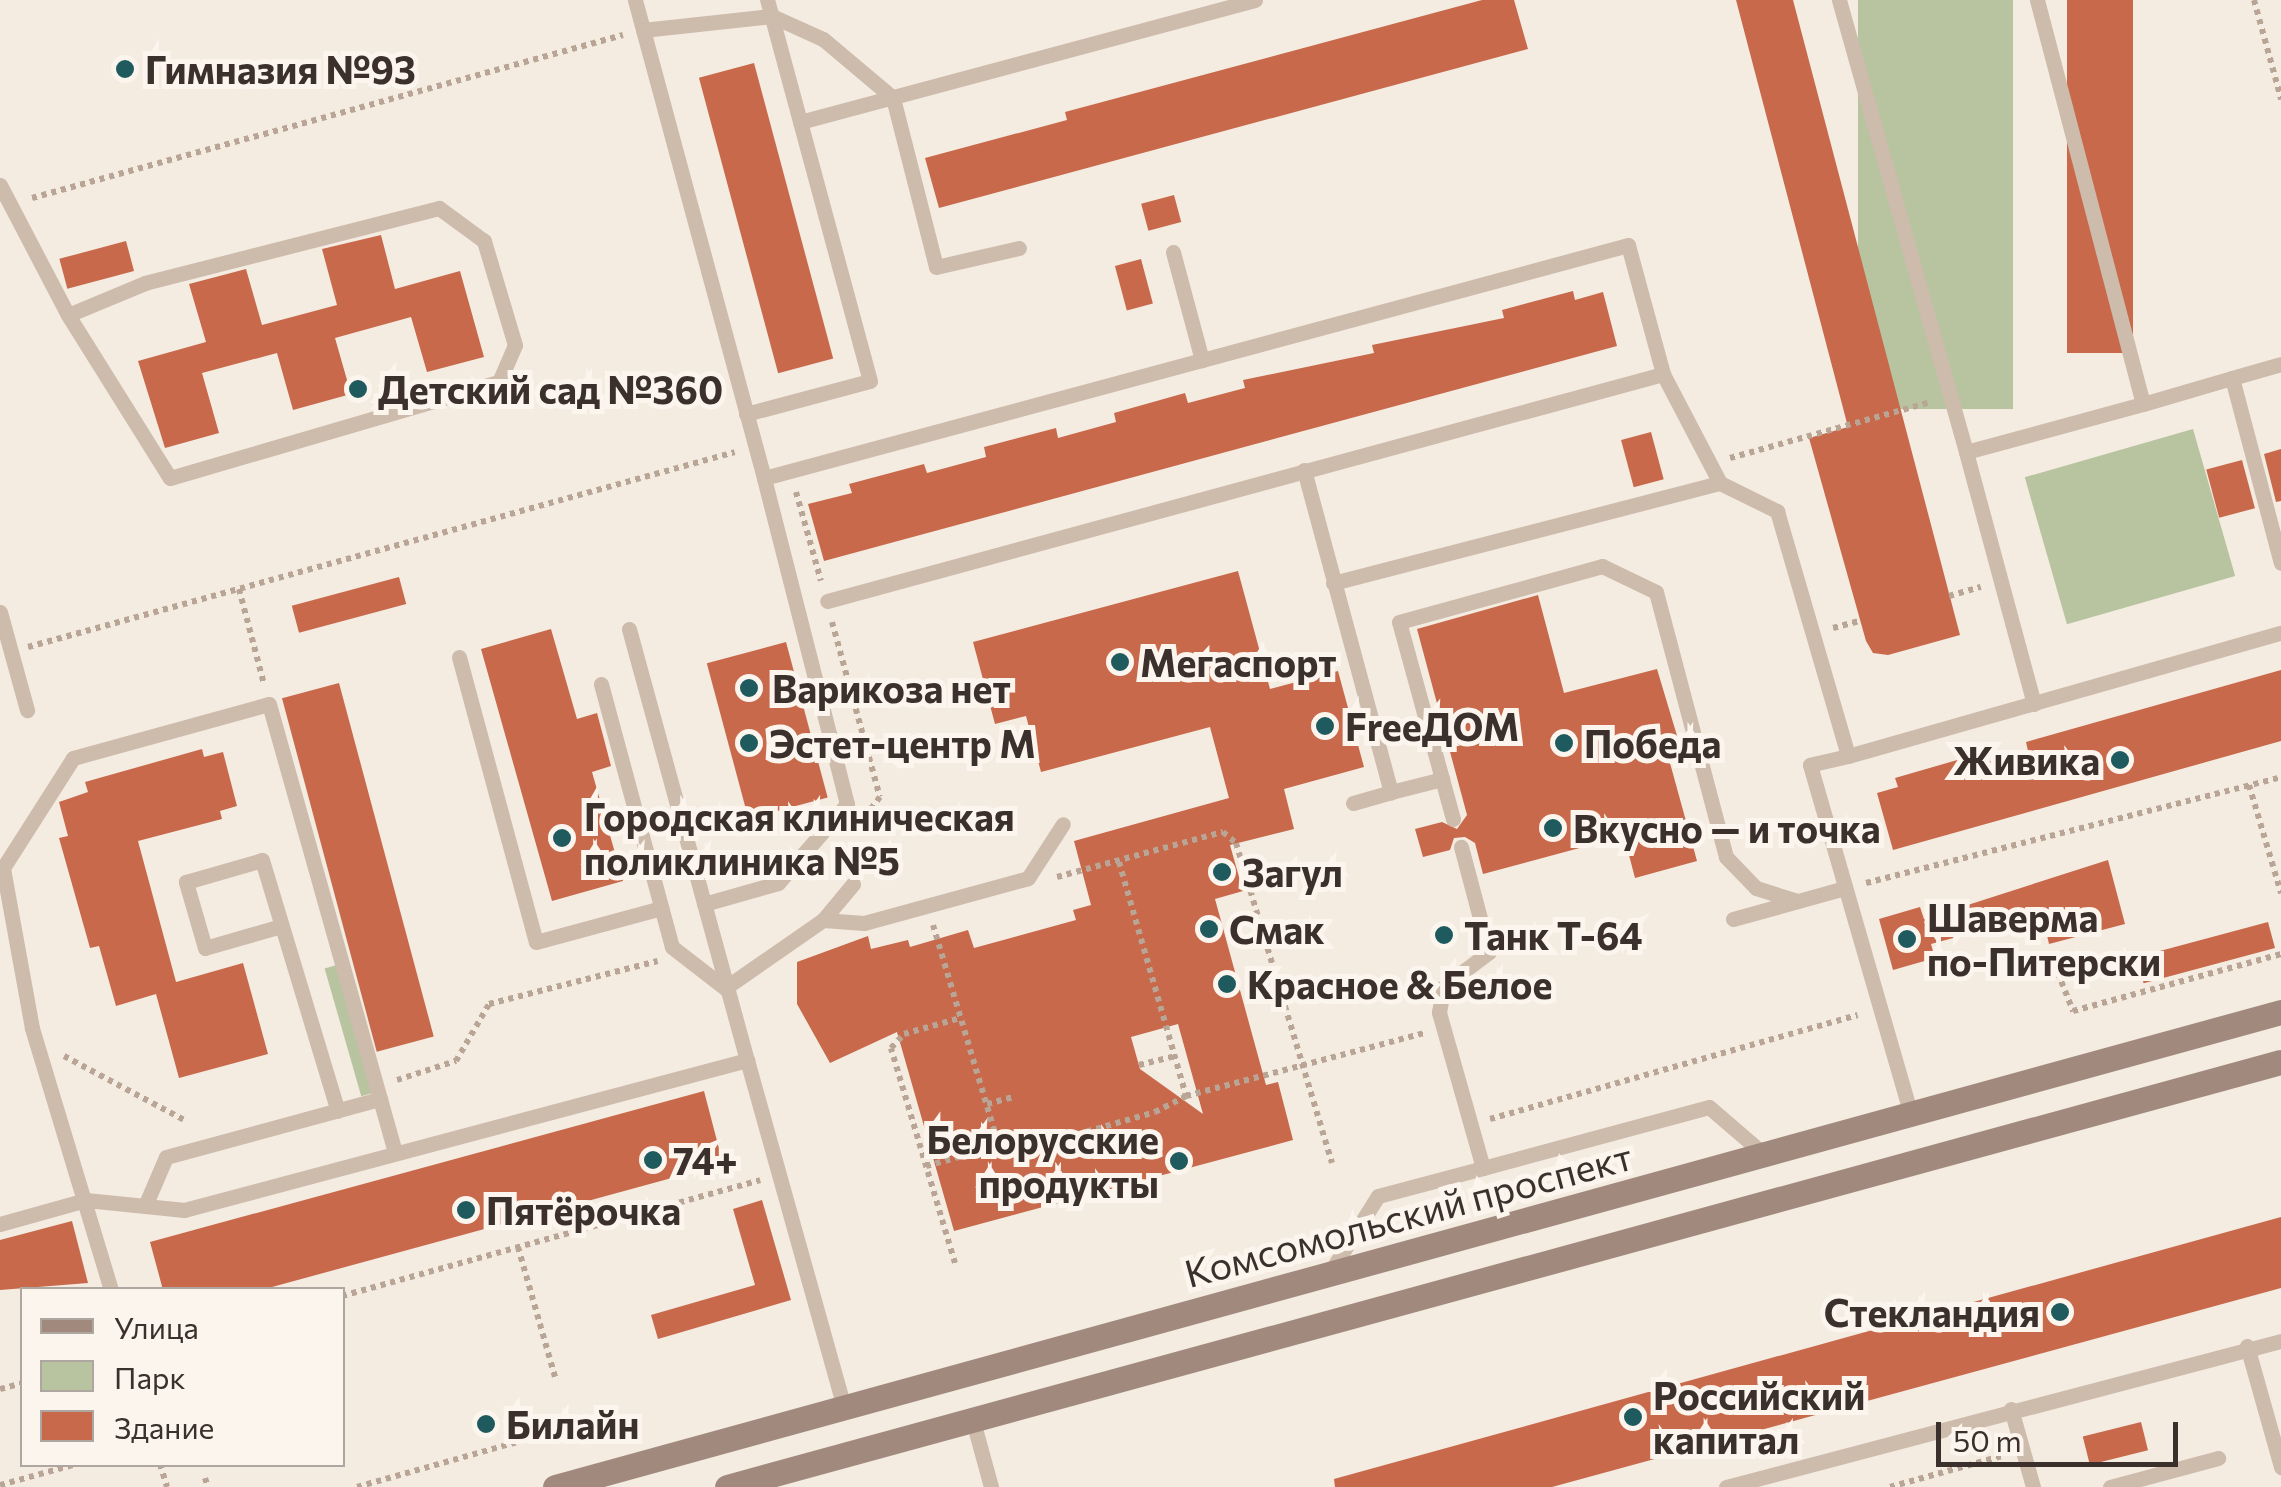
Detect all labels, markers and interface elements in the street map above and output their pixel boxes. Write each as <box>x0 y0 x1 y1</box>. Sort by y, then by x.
place label: Гимназия №93 <box>145 46 416 92</box>
marker: Гимназия №93 <box>114 58 136 80</box>
place label: Детский сад №360 <box>378 366 723 412</box>
marker: Детский сад №360 <box>347 378 369 400</box>
place label: Мегаспорт <box>1140 639 1337 685</box>
marker: Мегаспорт <box>1109 651 1131 673</box>
place label: Варикоза нет <box>772 665 1011 711</box>
marker: Варикоза нет <box>736 675 762 701</box>
place label: FreeДОМ <box>1345 703 1519 749</box>
marker: FreeДОМ <box>1314 715 1336 737</box>
place label: Эстет-центр М <box>769 720 1036 766</box>
place label: Победа <box>1584 720 1721 766</box>
marker: Эстет-центр М <box>738 732 760 754</box>
marker: Победа <box>1553 732 1575 754</box>
place label: Живика <box>1953 737 2100 783</box>
marker: Живика <box>2109 749 2131 771</box>
place label: Городская клиническая поликлиника №5 <box>584 793 1015 882</box>
place label: Вкусно — и точка <box>1573 805 1881 851</box>
marker: Вкусно — и точка <box>1542 817 1564 839</box>
marker: Городская клиническая поликлиника №5 <box>549 825 575 851</box>
place label: Загул <box>1242 849 1343 895</box>
marker: Загул <box>1211 861 1233 883</box>
place label: Шаверма по-Питерски <box>1927 894 2161 984</box>
place label: Смак <box>1229 906 1325 952</box>
place label: Танк Т-64 <box>1464 912 1643 958</box>
marker: Смак <box>1198 918 1220 940</box>
marker: Танк Т-64 <box>1433 924 1455 946</box>
marker: Шаверма по-Питерски <box>1896 928 1918 950</box>
place label: Красное & Белое <box>1247 961 1552 1007</box>
marker: Красное & Белое <box>1216 973 1238 995</box>
place label: Белорусские продукты <box>926 1116 1159 1206</box>
street label: Комсомольский проспект <box>1179 1132 1637 1296</box>
place label: 74+ <box>673 1137 738 1183</box>
marker: 74+ <box>642 1149 664 1171</box>
marker: Белорусские продукты <box>1168 1150 1190 1172</box>
place label: Пятёрочка <box>486 1187 681 1233</box>
marker: Пятёрочка <box>455 1199 477 1221</box>
legend <box>20 1287 345 1467</box>
place label: Стекландия <box>1824 1289 2040 1335</box>
marker: Стекландия <box>2049 1301 2071 1323</box>
text: Улица <box>114 1308 199 1345</box>
text: Парк <box>114 1358 186 1395</box>
place label: Российский капитал <box>1653 1372 1865 1462</box>
place label: Билайн <box>506 1401 639 1447</box>
scale bar <box>1941 1402 2184 1464</box>
marker: Российский капитал <box>1622 1406 1644 1428</box>
text: Здание <box>114 1408 214 1445</box>
marker: Билайн <box>475 1413 497 1435</box>
text: 50 m <box>1953 1421 2022 1458</box>

